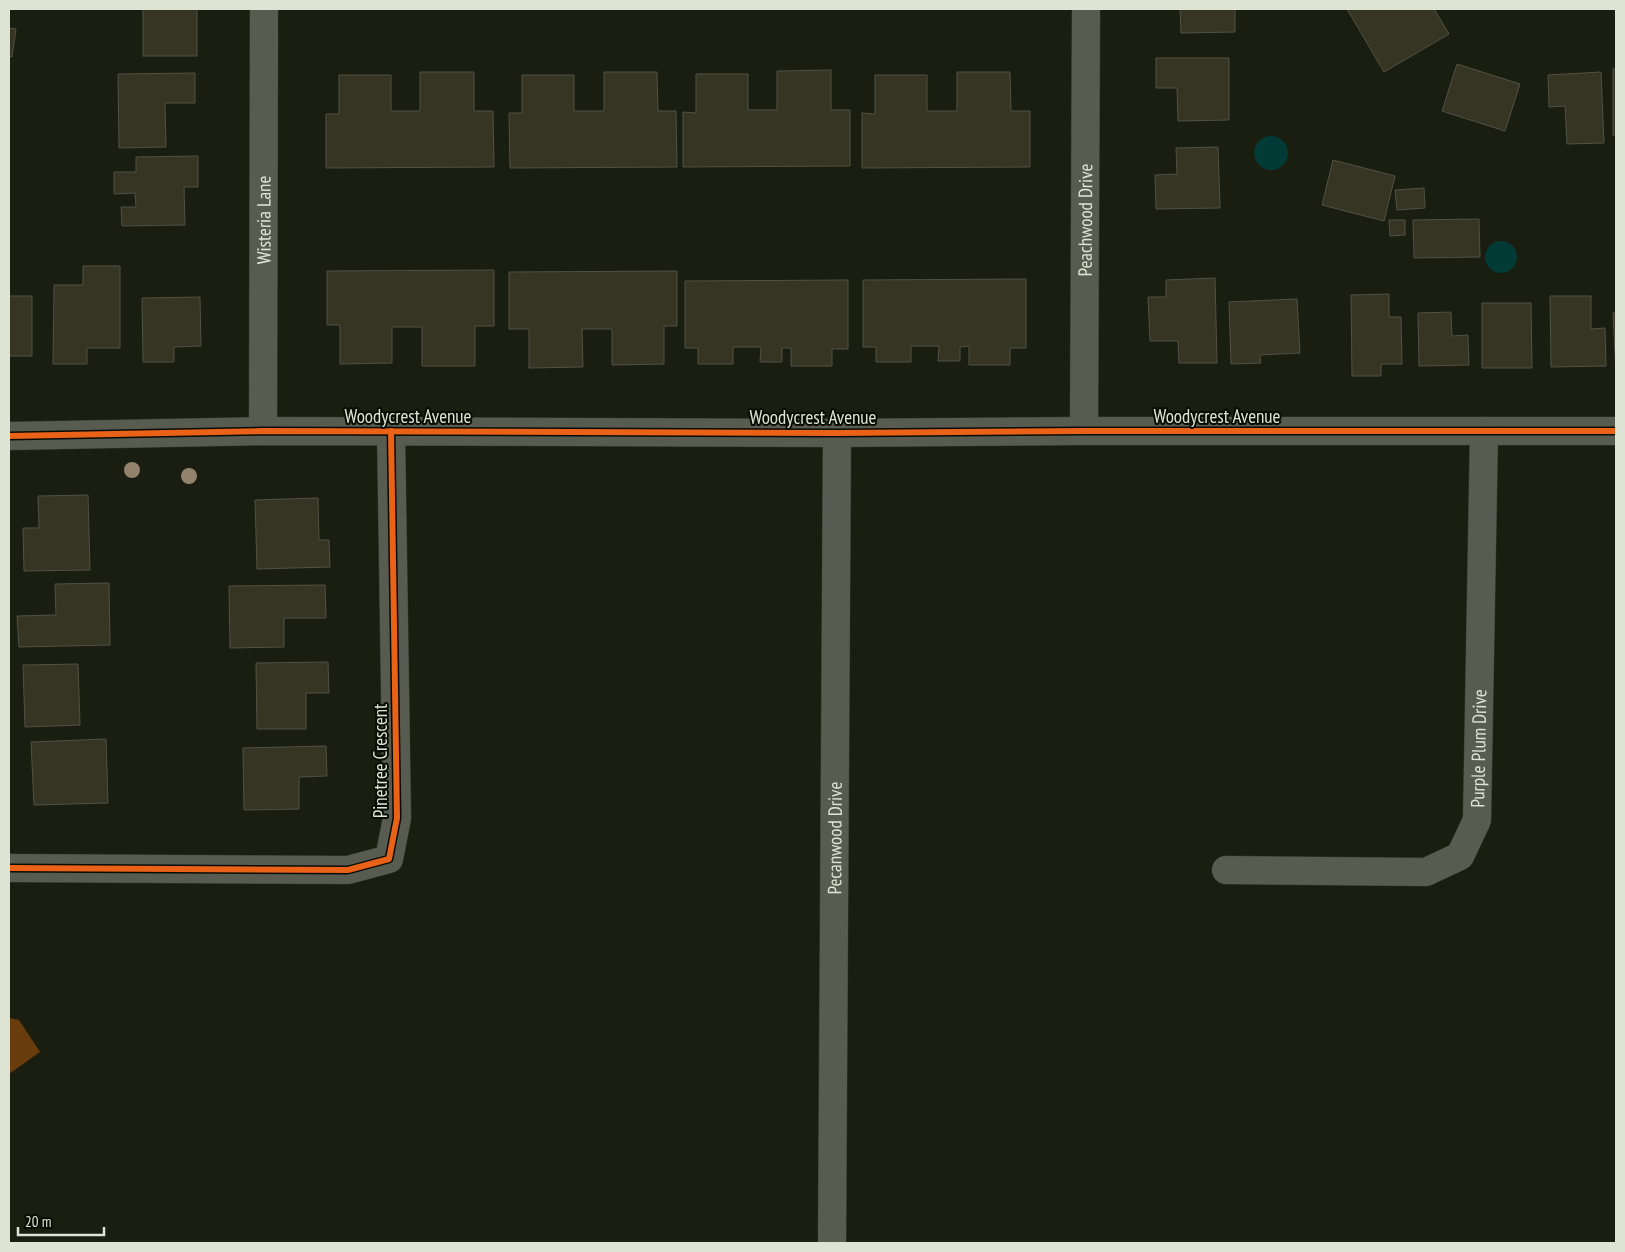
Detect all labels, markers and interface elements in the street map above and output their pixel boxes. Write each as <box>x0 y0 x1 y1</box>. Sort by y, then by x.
street label: Peachwood Drive <box>1073 163 1097 277</box>
street label: Wisteria Lane <box>251 175 276 264</box>
street label: Woodycrest Avenue <box>345 404 472 428</box>
street label: Woodycrest Avenue <box>1154 404 1281 428</box>
street label: Woodycrest Avenue <box>750 405 877 429</box>
street label: Purple Plum Drive <box>1465 689 1491 808</box>
street label: Pinetree Crescent <box>368 703 392 818</box>
street label: Pecanwood Drive <box>822 781 847 894</box>
scale bar <box>18 1204 104 1236</box>
text: 20 m <box>25 1212 51 1231</box>

